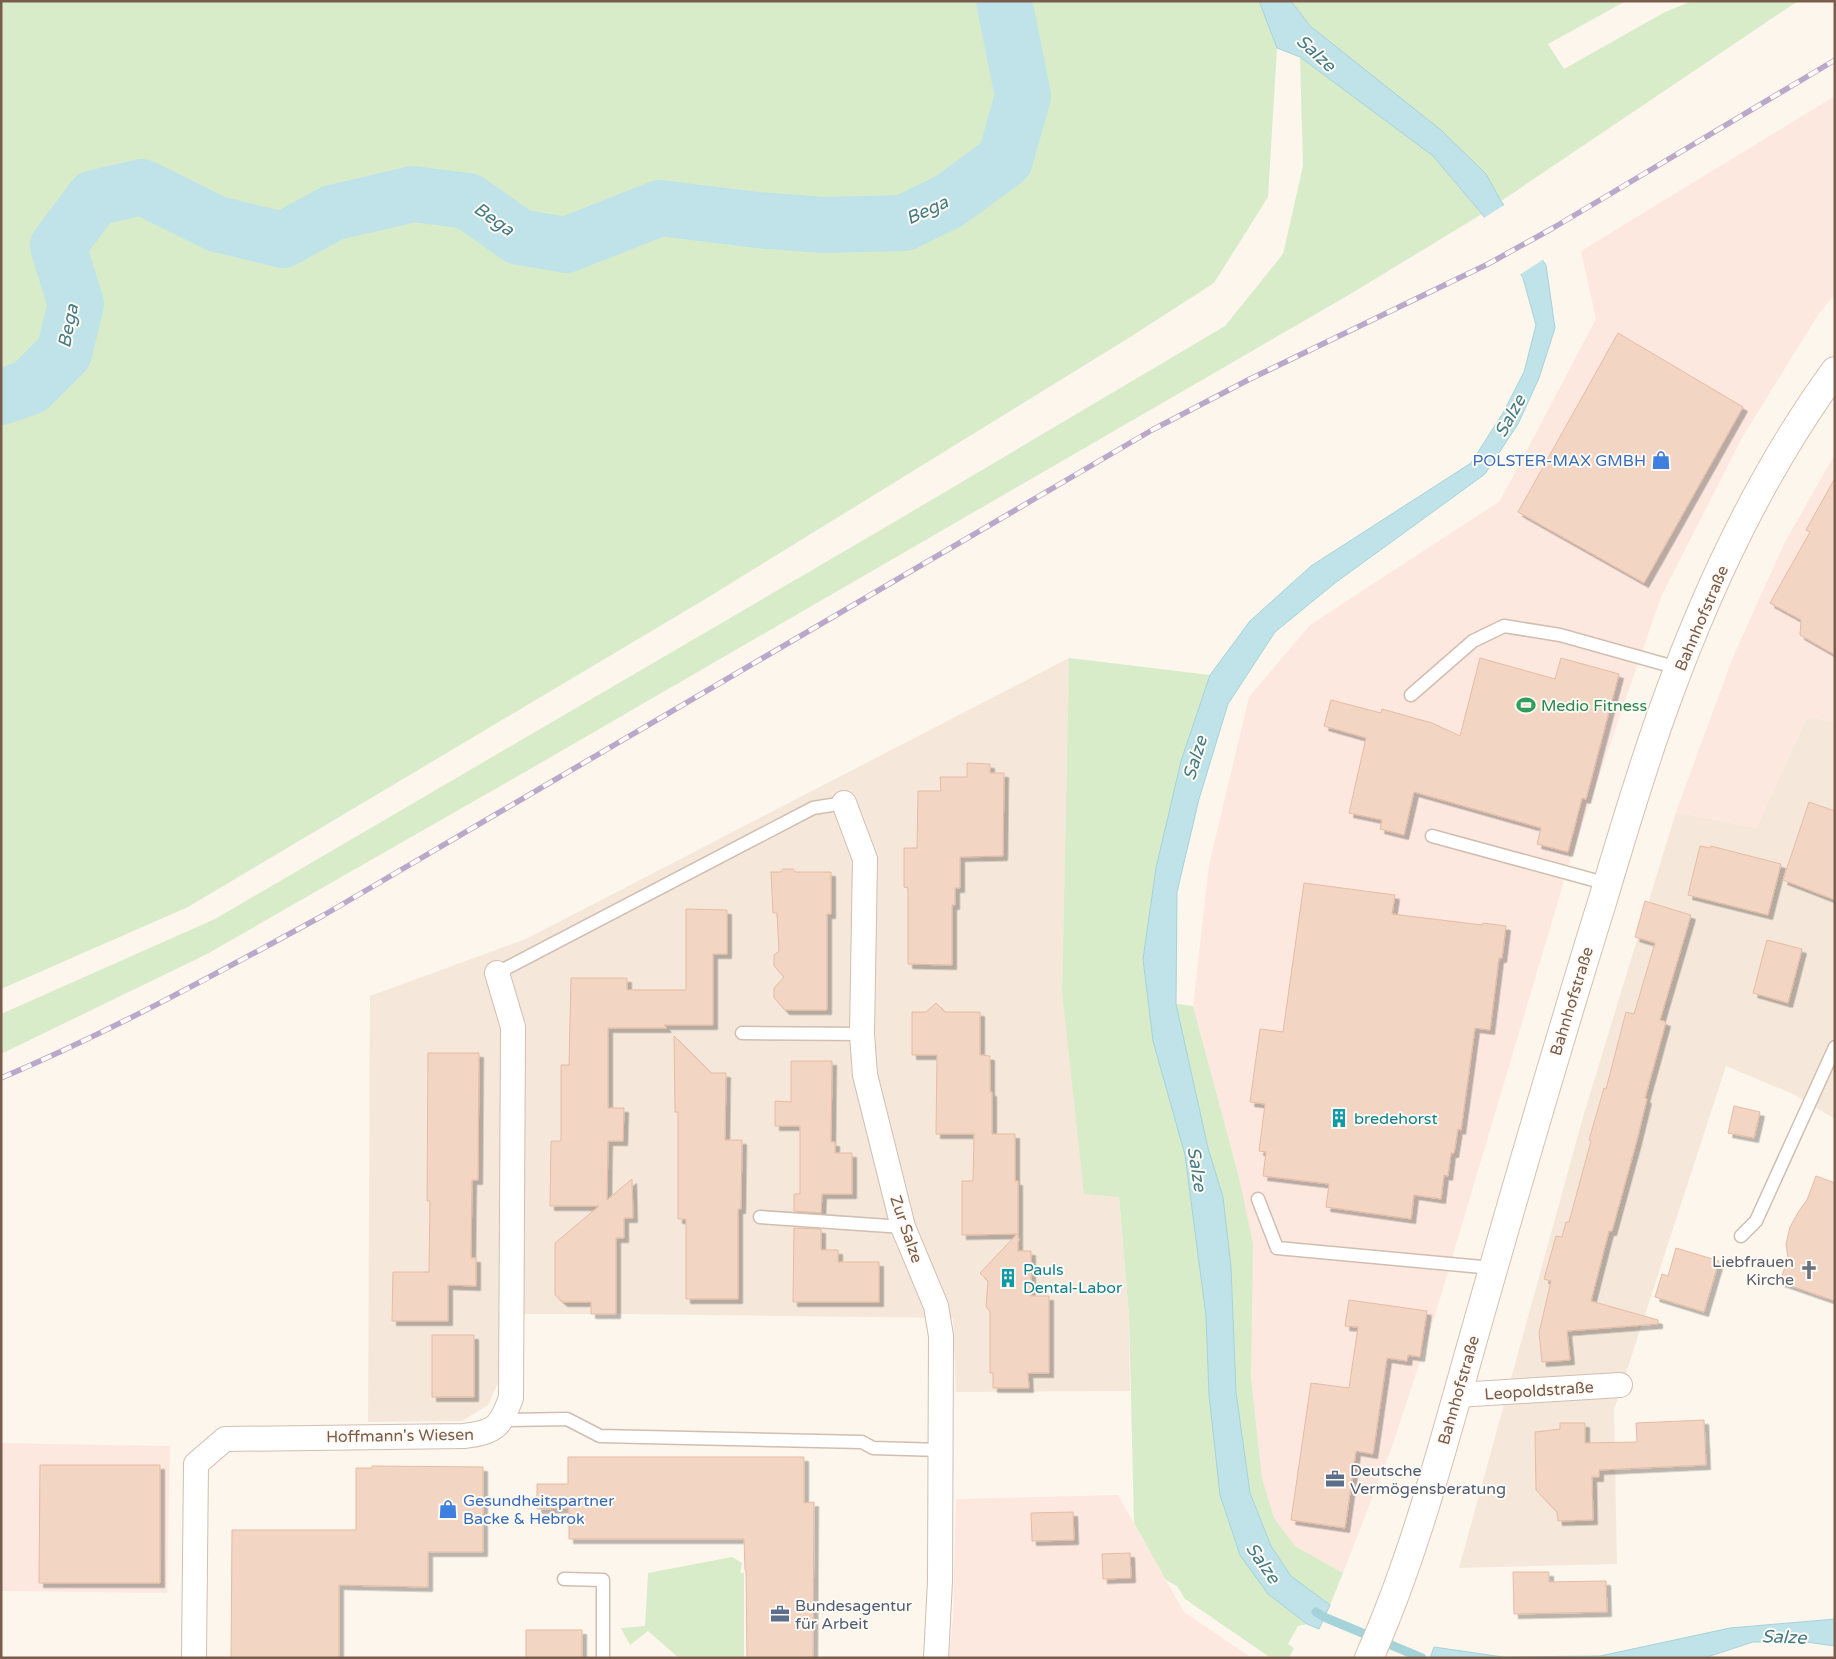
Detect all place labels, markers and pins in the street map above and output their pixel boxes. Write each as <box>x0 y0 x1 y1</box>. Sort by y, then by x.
shop icon: POLSTER-MAX GMBH <box>1650 449 1672 471</box>
place label: POLSTER-MAX GMBH <box>1472 451 1646 471</box>
sports icon: Medio Fitness <box>1515 694 1537 716</box>
place label: Medio Fitness <box>1541 696 1647 716</box>
building icon: bredehorst <box>1328 1107 1350 1129</box>
place label: bredehorst <box>1354 1109 1438 1129</box>
place label: Liebfrauen Kirche <box>1712 1252 1794 1290</box>
church icon: Liebfrauen Kirche <box>1798 1259 1820 1281</box>
place label: Pauls Dental-Labor <box>1023 1260 1123 1298</box>
building icon: Pauls Dental-Labor <box>997 1267 1019 1289</box>
place label: Deutsche Vermögensberatung <box>1350 1461 1506 1499</box>
office icon: Deutsche Vermögensberatung <box>1324 1468 1346 1490</box>
place label: Gesundheitspartner Backe & Hebrok <box>463 1491 615 1529</box>
shop icon: Gesundheitspartner Backe & Hebrok <box>437 1498 459 1520</box>
place label: Bundesagentur für Arbeit <box>795 1596 913 1634</box>
office icon: Bundesagentur für Arbeit <box>769 1603 791 1625</box>

